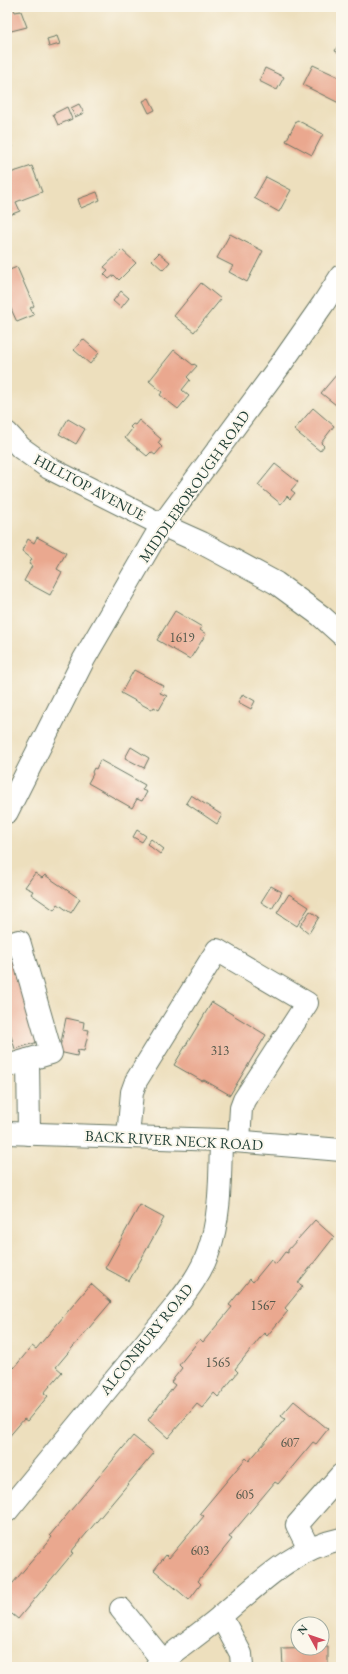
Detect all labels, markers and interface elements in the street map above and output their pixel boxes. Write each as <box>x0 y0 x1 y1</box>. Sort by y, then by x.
street label: MIDDLEBOROUGH ROAD <box>134 406 254 566</box>
street label: HILLTOP AVENUE <box>31 450 150 525</box>
house number: 1619 <box>170 629 195 646</box>
house number: 313 <box>211 1042 229 1059</box>
street label: BACK RIVER NECK ROAD <box>85 1126 263 1154</box>
street label: ALCONBURY ROAD <box>95 1280 197 1399</box>
house number: 1567 <box>251 1297 276 1314</box>
house number: 1565 <box>206 1354 230 1371</box>
house number: 607 <box>281 1434 300 1451</box>
house number: 605 <box>236 1486 254 1503</box>
house number: 603 <box>191 1542 209 1559</box>
north arrow <box>290 1616 330 1656</box>
text: N <box>294 1622 311 1637</box>

